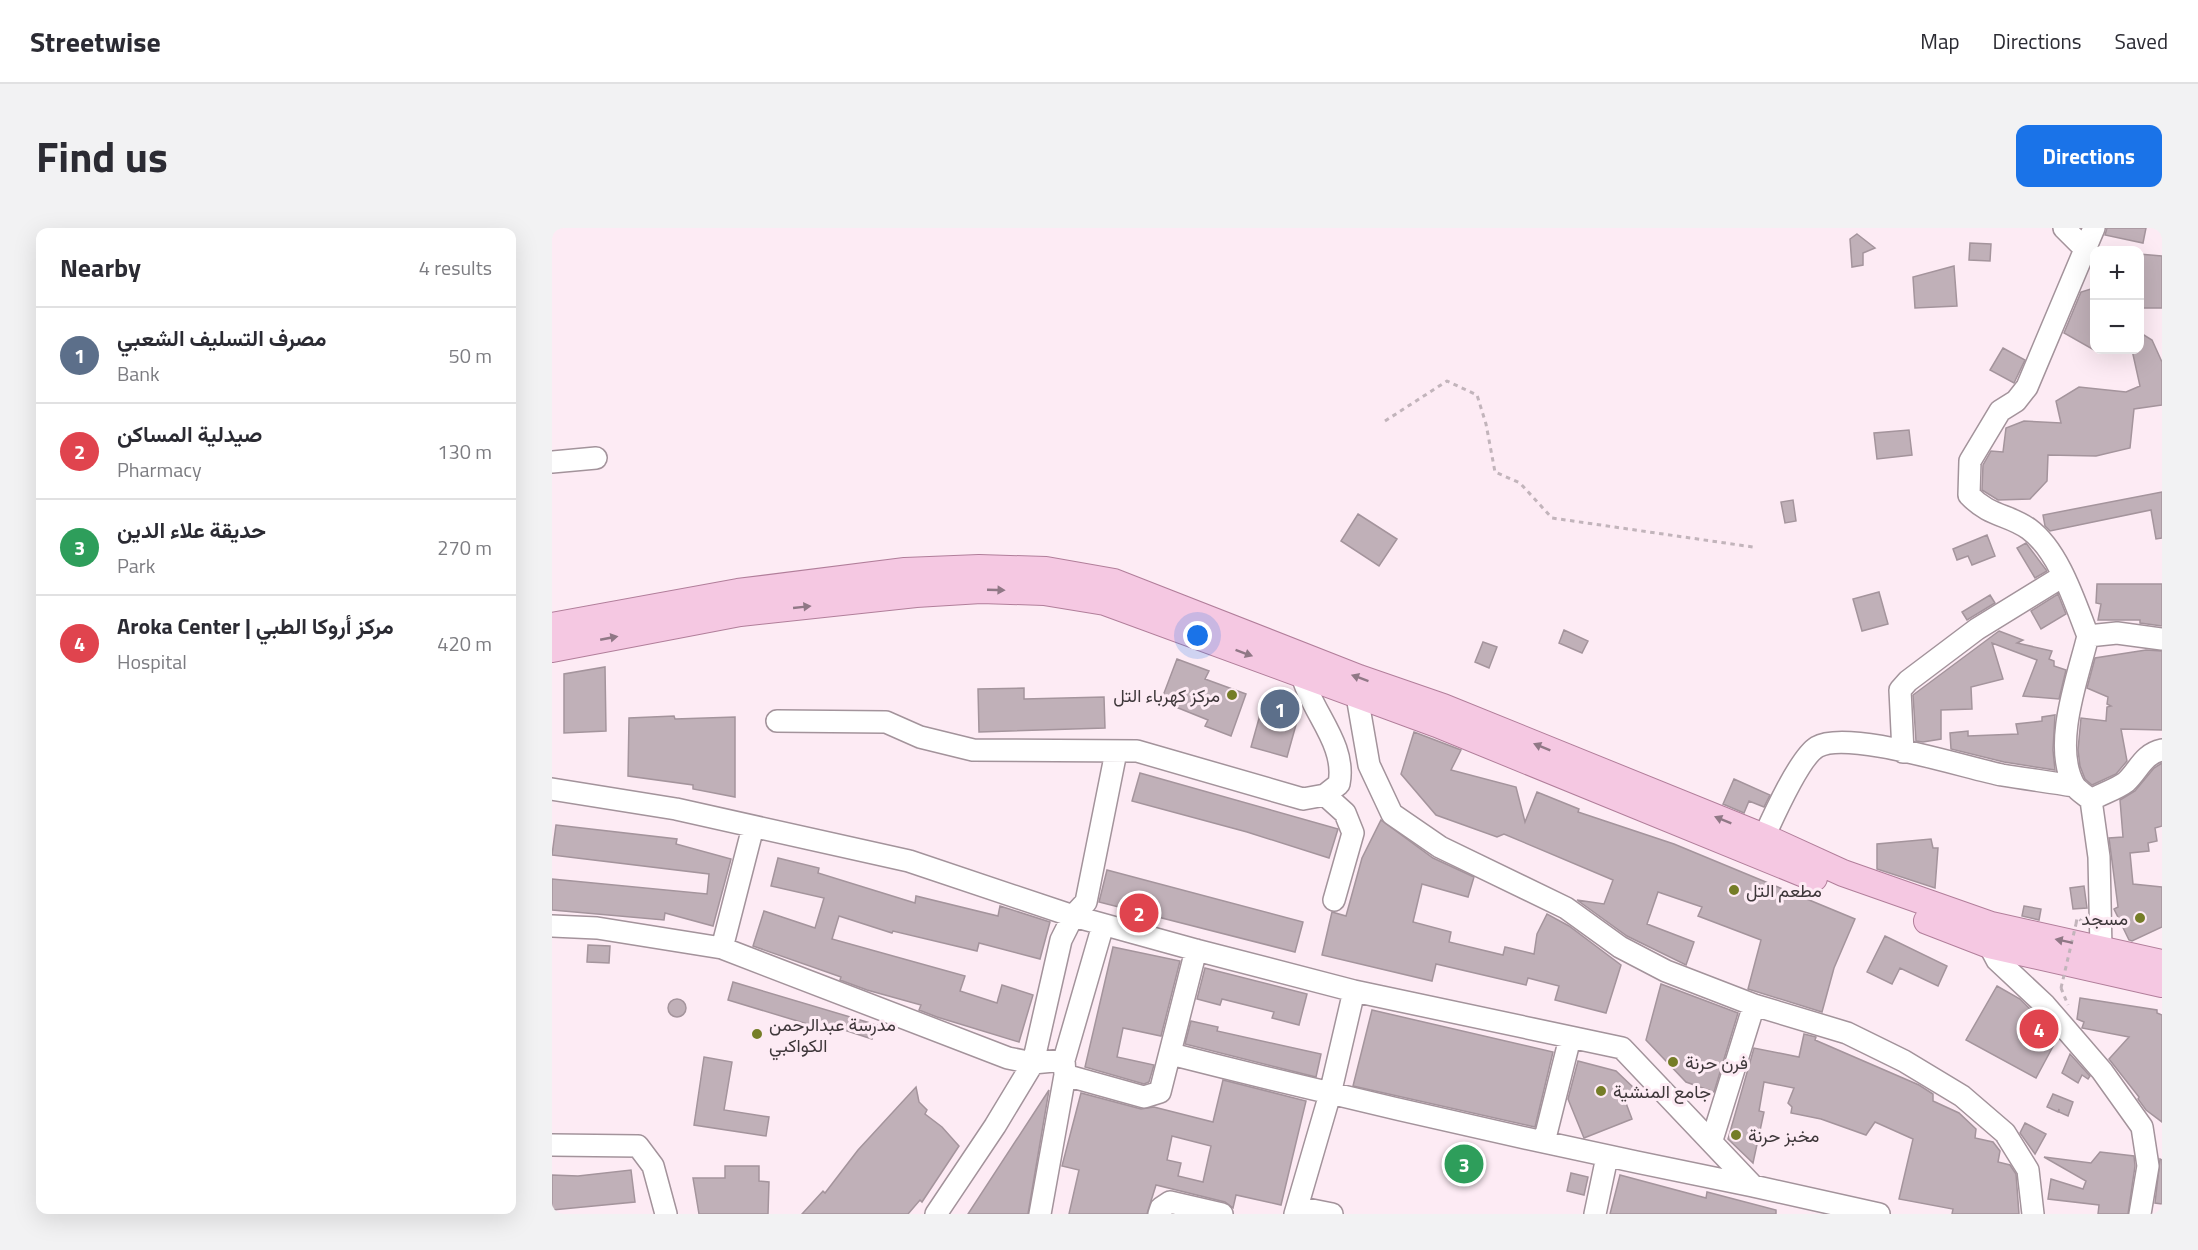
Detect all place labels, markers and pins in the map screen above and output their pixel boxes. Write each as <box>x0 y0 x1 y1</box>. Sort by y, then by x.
place label: مركز كهرباء التل <box>1113 682 1220 709</box>
pin: 1 <box>1260 686 1300 732</box>
marker: مركز كهرباء التل <box>1225 688 1239 702</box>
place label: مطعم التل <box>1746 877 1822 904</box>
marker: مطعم التل <box>1727 883 1741 897</box>
pin: 2 <box>1120 890 1158 936</box>
place label: مسجد <box>2081 905 2128 932</box>
marker: مسجد <box>2133 911 2147 925</box>
pin: 4 <box>2020 1006 2058 1052</box>
place label: مدرسة عبدالرحمن الكواكبي <box>769 1011 896 1061</box>
marker: مدرسة عبدالرحمن الكواكبي <box>750 1027 764 1041</box>
place label: فرن حرنة <box>1685 1049 1748 1076</box>
marker: فرن حرنة <box>1666 1055 1680 1069</box>
place label: جامع المنشية <box>1613 1078 1711 1105</box>
marker: جامع المنشية <box>1594 1084 1608 1098</box>
place label: مخبز حرنة <box>1748 1122 1819 1149</box>
marker: مخبز حرنة <box>1729 1128 1743 1142</box>
pin: 3 <box>1444 1142 1484 1186</box>

